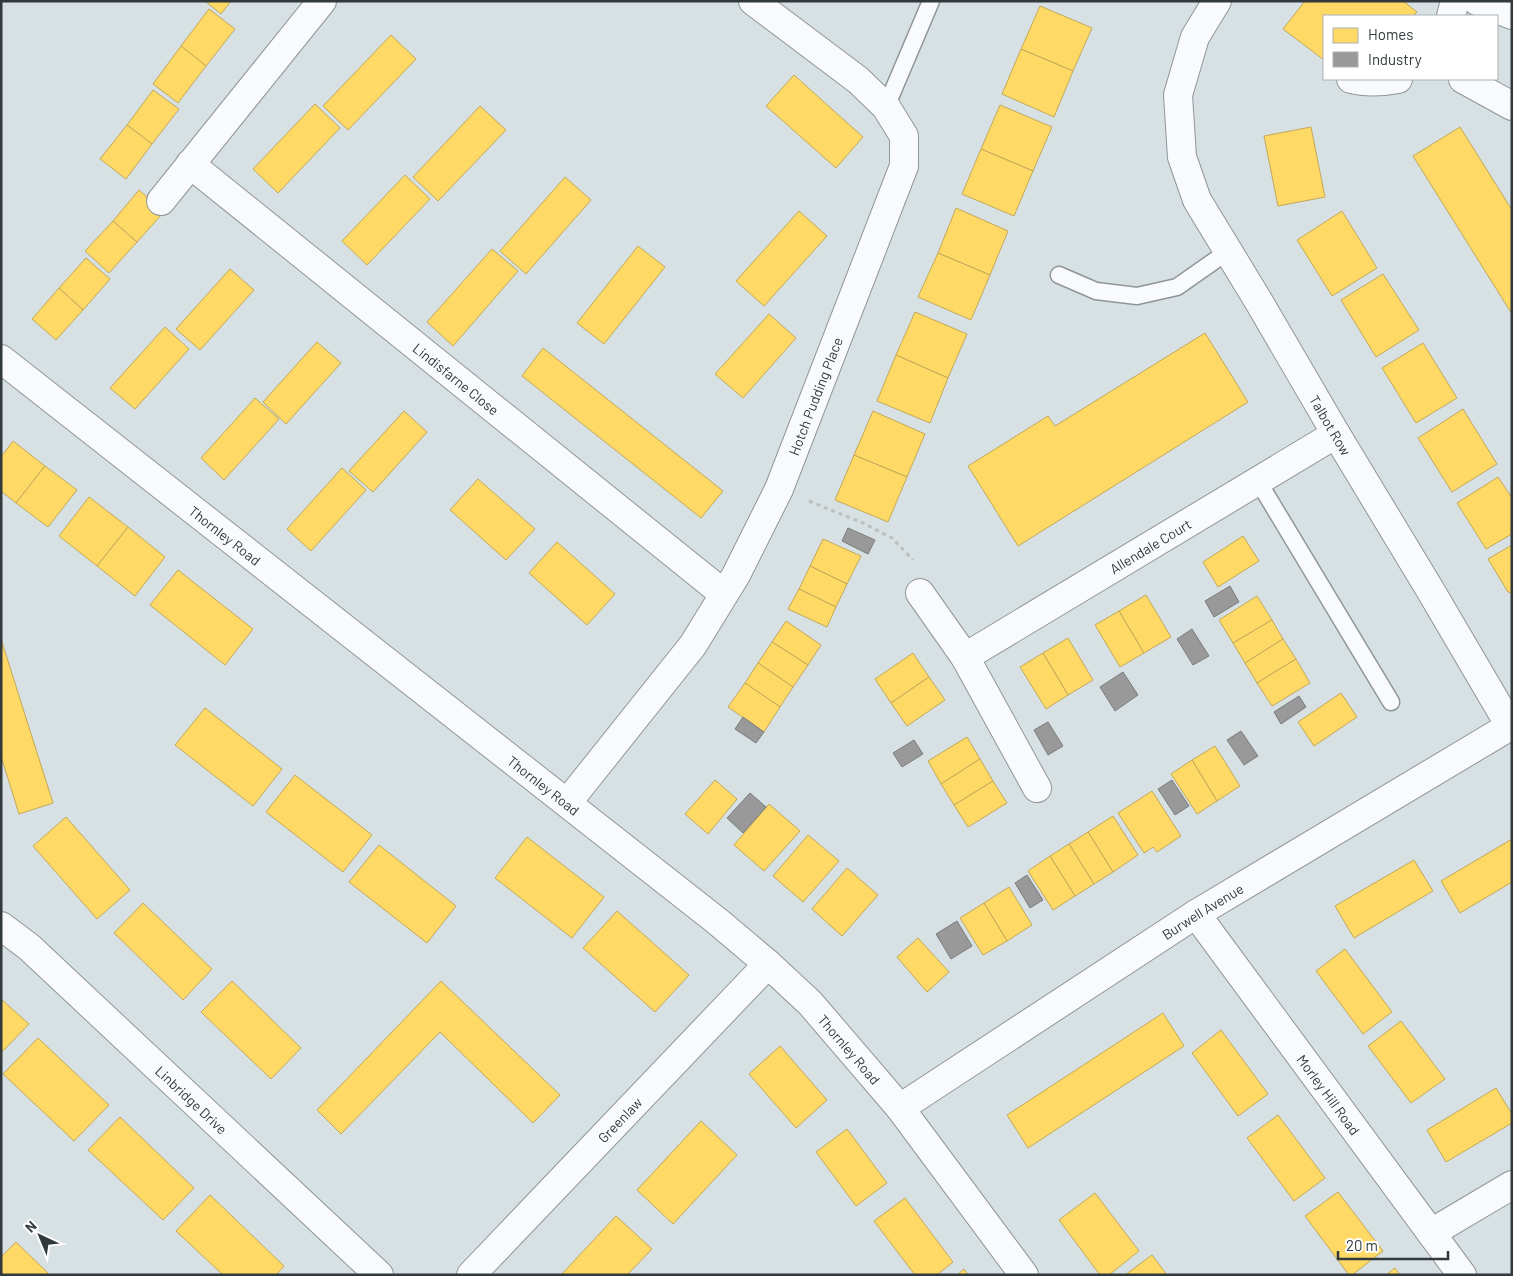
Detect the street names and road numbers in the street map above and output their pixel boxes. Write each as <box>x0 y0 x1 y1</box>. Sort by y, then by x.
street label: Hotch Pudding Place <box>784 335 845 458</box>
street label: Lindisfarne Close <box>410 339 503 418</box>
street label: Talbot Row <box>1306 392 1355 458</box>
street label: Thornley Road <box>186 502 264 568</box>
street label: Allendale Court <box>1106 515 1194 577</box>
street label: Thornley Road <box>505 752 583 818</box>
street label: Burwell Avenue <box>1158 879 1246 943</box>
street label: Thornley Road <box>815 1011 884 1087</box>
street label: Morley Hill Road <box>1294 1051 1364 1138</box>
street label: Linbridge Drive <box>152 1062 231 1137</box>
street label: Greenlaw <box>594 1093 645 1146</box>

